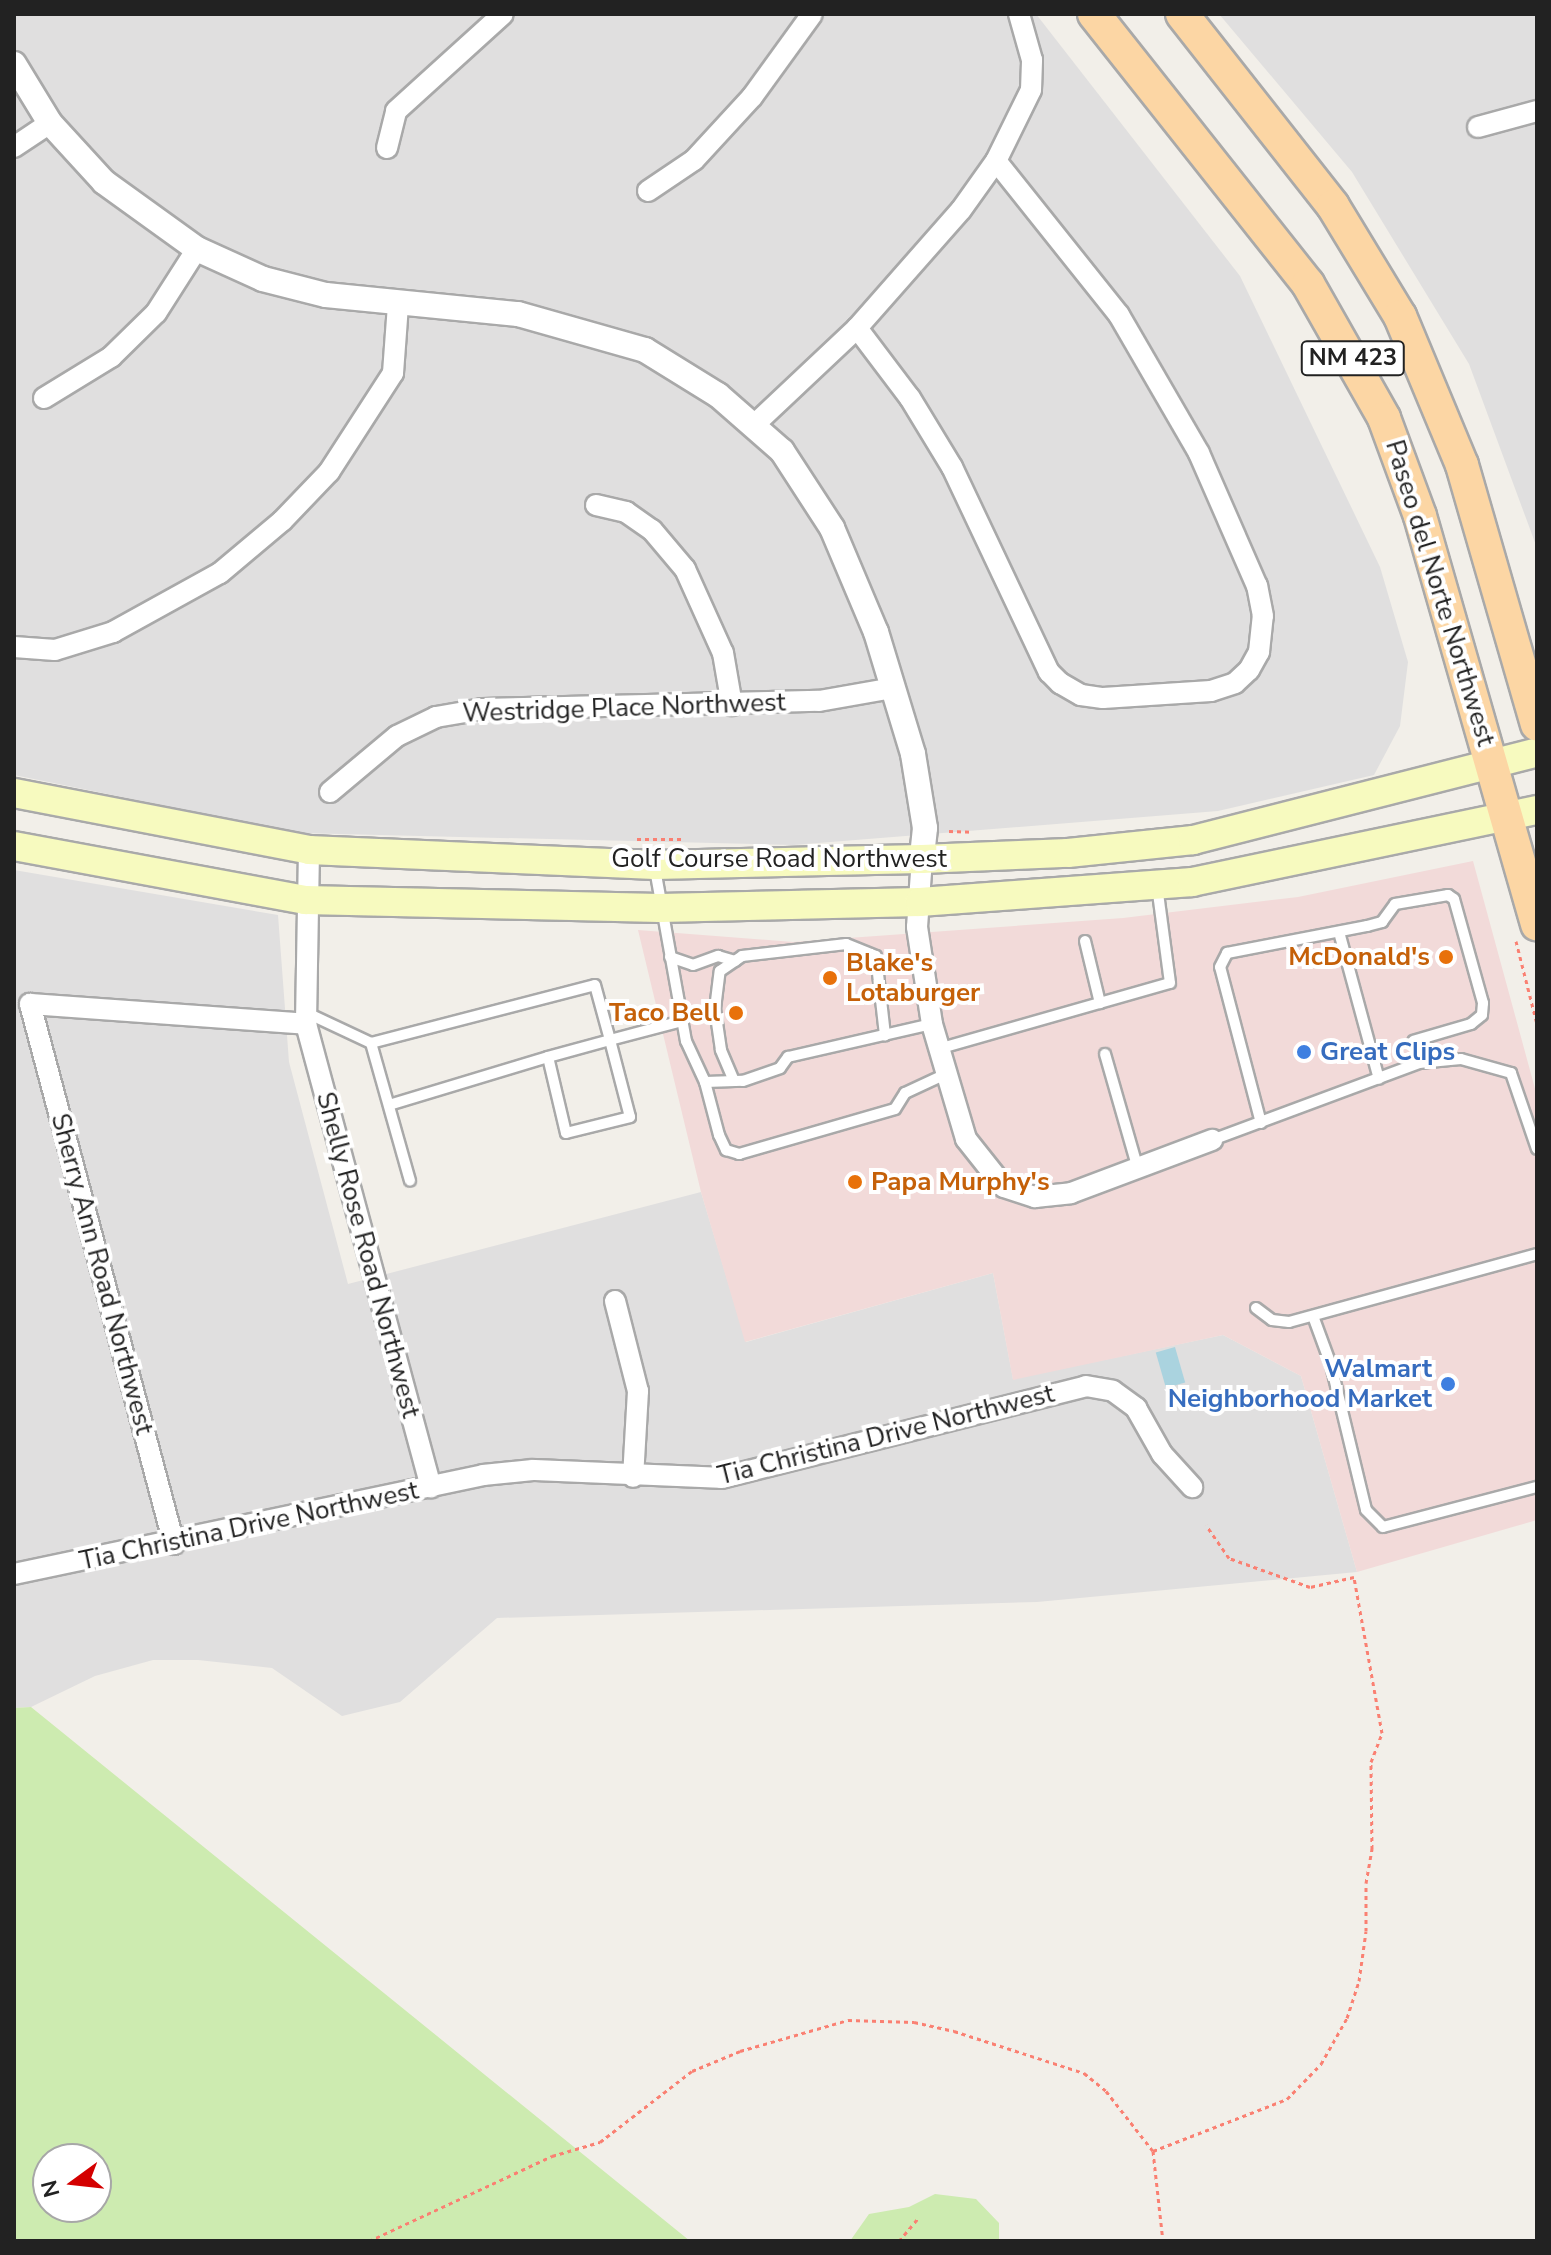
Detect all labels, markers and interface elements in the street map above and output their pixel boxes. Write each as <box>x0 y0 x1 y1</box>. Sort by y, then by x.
road number: NM 423 <box>1299 338 1407 378</box>
street label: Paseo del Norte Northwest <box>1379 436 1501 750</box>
street label: Westridge Place Northwest <box>462 687 786 729</box>
street label: Golf Course Road Northwest <box>611 843 947 875</box>
place label: McDonald's <box>1288 941 1430 973</box>
place label: Blake's Lotaburger <box>846 947 980 1008</box>
marker: McDonald's <box>1437 948 1455 966</box>
marker: Blake's Lotaburger <box>821 969 839 987</box>
place label: Taco Bell <box>609 997 720 1029</box>
marker: Taco Bell <box>727 1004 745 1022</box>
place label: Great Clips <box>1320 1036 1455 1068</box>
marker: Great Clips <box>1295 1043 1313 1061</box>
street label: Shelly Rose Road Northwest <box>309 1089 427 1421</box>
street label: Sherry Ann Road Northwest <box>44 1110 160 1438</box>
place label: Papa Murphy's <box>871 1166 1050 1198</box>
marker: Papa Murphy's <box>846 1173 864 1191</box>
place label: Walmart Neighborhood Market <box>1168 1353 1432 1414</box>
marker: Walmart Neighborhood Market <box>1439 1375 1457 1393</box>
street label: Tia Christina Drive Northwest <box>715 1378 1057 1492</box>
street label: Tia Christina Drive Northwest <box>77 1475 421 1577</box>
north arrow <box>32 2143 112 2223</box>
text: N <box>34 2177 67 2201</box>

